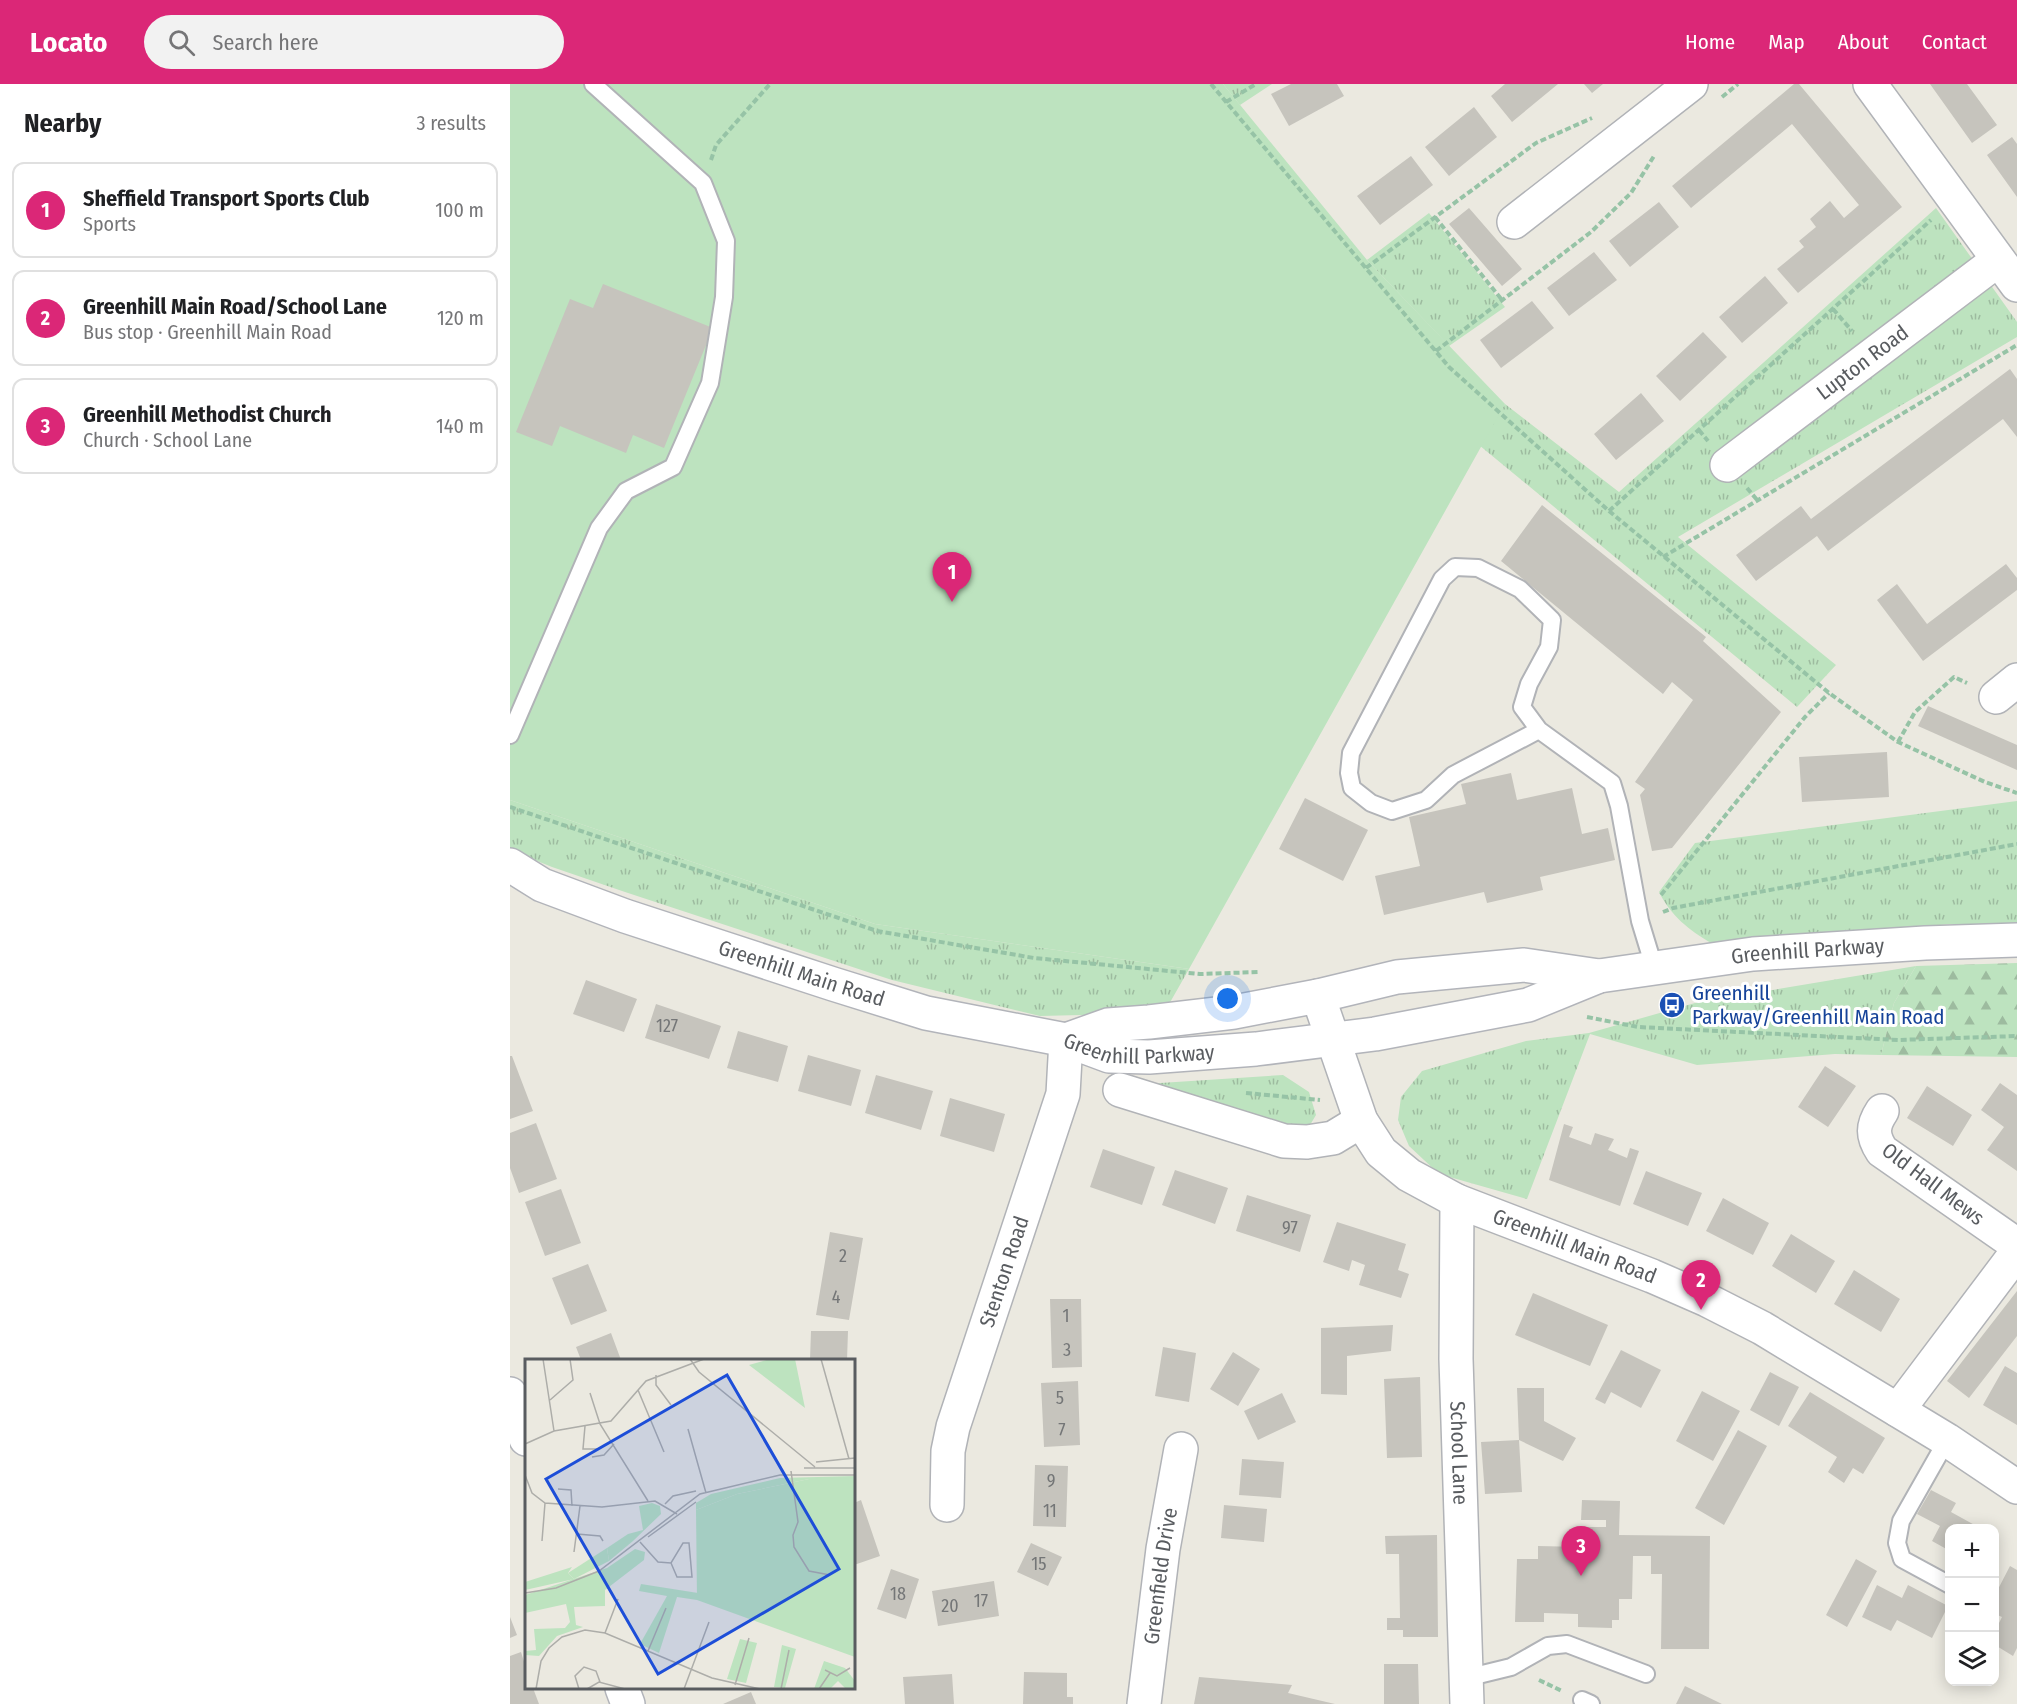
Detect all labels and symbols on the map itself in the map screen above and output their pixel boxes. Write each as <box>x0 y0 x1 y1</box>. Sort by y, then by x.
street label: Lupton Road <box>1812 319 1914 405</box>
pin: 1 <box>932 552 972 602</box>
street label: Greenhill Parkway <box>1729 933 1886 970</box>
street label: Greenhill Main Road <box>715 934 888 1012</box>
place label: Greenhill Parkway/Greenhill Main Road <box>1692 980 1945 1030</box>
your location <box>1213 984 1242 1013</box>
bus stop icon: Greenhill Parkway/Greenhill Main Road <box>1657 990 1687 1020</box>
house number: 127 <box>656 1015 678 1037</box>
street label: Greenhill Parkway <box>1060 1027 1216 1070</box>
street label: Old Hall Mews <box>1877 1137 1989 1231</box>
street label: Greenhill Main Road <box>1489 1203 1660 1289</box>
street label: Stenton Road <box>974 1213 1035 1331</box>
house number: 97 <box>1282 1217 1298 1239</box>
house number: 2 <box>839 1245 847 1267</box>
pin: 2 <box>1682 1260 1720 1310</box>
house number: 4 <box>832 1286 841 1308</box>
house number: 1 <box>1062 1305 1070 1327</box>
house number: 3 <box>1063 1339 1071 1361</box>
inset map <box>525 1359 855 1689</box>
house number: 5 <box>1056 1387 1064 1409</box>
street label: School Lane <box>1444 1401 1474 1505</box>
house number: 7 <box>1058 1419 1066 1441</box>
house number: 9 <box>1047 1470 1055 1492</box>
house number: 11 <box>1043 1500 1057 1522</box>
street label: Greenfield Drive <box>1138 1505 1183 1646</box>
pin: 3 <box>1562 1526 1600 1576</box>
house number: 15 <box>1031 1553 1047 1575</box>
house number: 18 <box>890 1583 906 1605</box>
house number: 17 <box>974 1590 988 1612</box>
house number: 20 <box>941 1595 959 1617</box>

